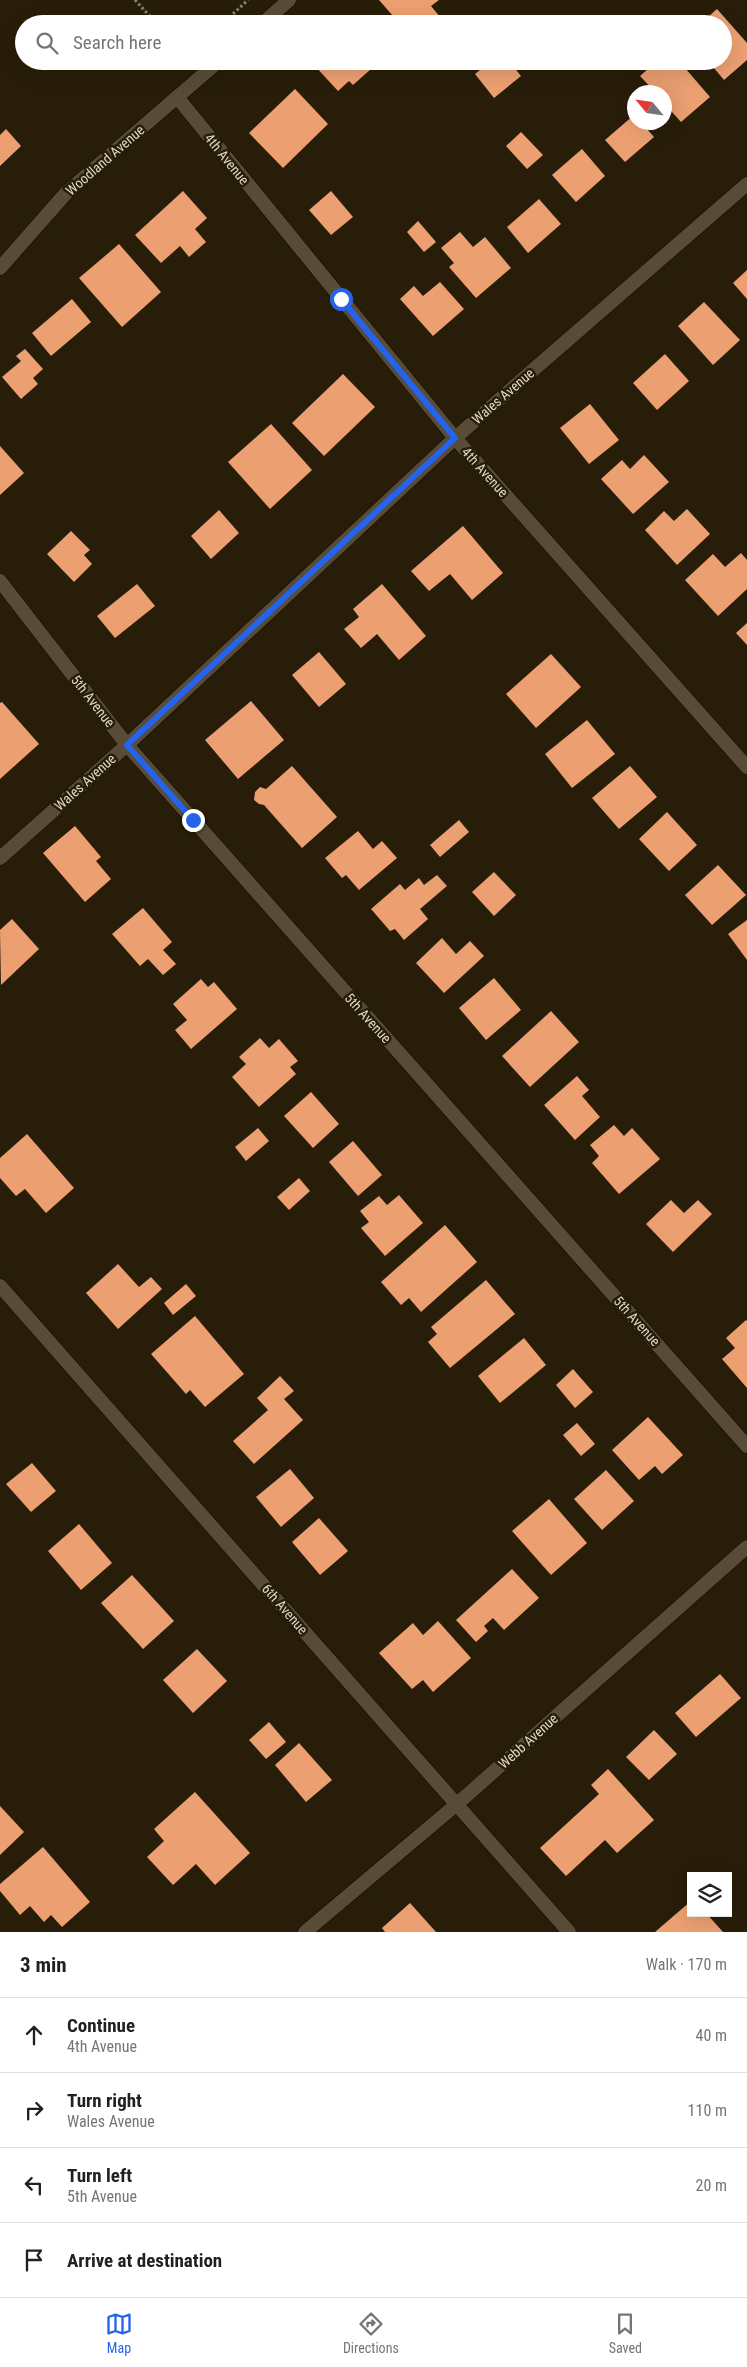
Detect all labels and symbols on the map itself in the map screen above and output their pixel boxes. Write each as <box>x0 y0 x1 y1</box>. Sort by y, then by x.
north arrow <box>627 85 672 130</box>
street label: Woodland Avenue <box>63 121 148 198</box>
street label: 4th Avenue <box>201 130 253 188</box>
route start <box>330 288 353 311</box>
street label: Wales Avenue <box>469 364 538 427</box>
street label: 4th Avenue <box>459 444 512 500</box>
street label: 5th Avenue <box>68 672 118 730</box>
street label: Wales Avenue <box>51 750 119 814</box>
route end <box>182 809 205 832</box>
street label: 5th Avenue <box>342 990 395 1046</box>
street label: 5th Avenue <box>611 1293 664 1349</box>
street label: 6th Avenue <box>259 1581 311 1638</box>
street label: Webb Avenue <box>495 1710 561 1772</box>

